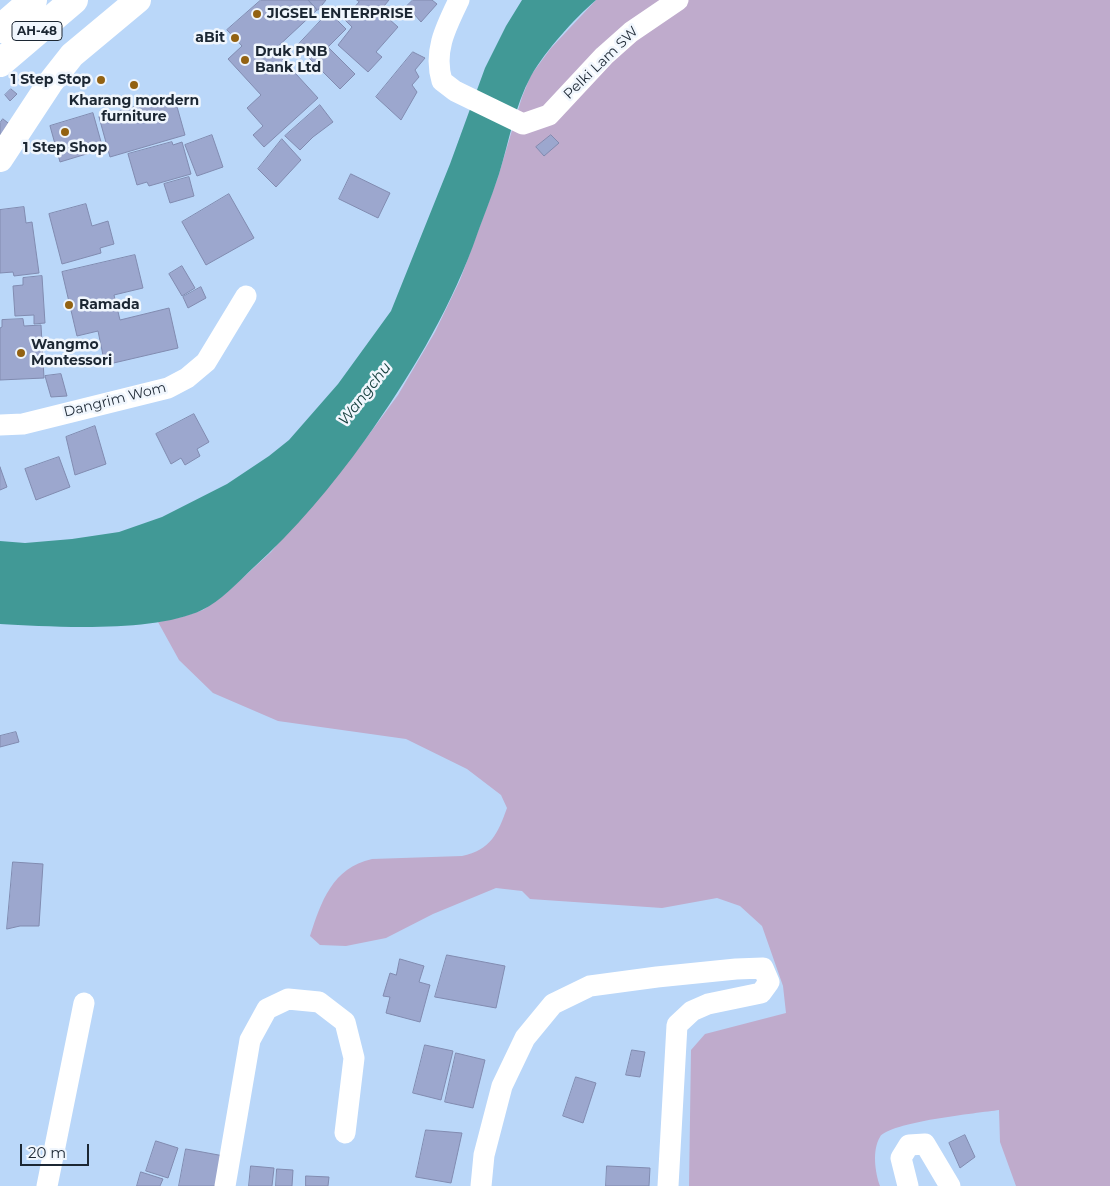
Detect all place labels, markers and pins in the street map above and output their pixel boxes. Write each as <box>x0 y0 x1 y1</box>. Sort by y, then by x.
place label: JIGSEL ENTERPRISE <box>267 6 413 22</box>
marker: JIGSEL ENTERPRISE <box>251 8 263 20</box>
place label: aBit <box>195 30 225 46</box>
marker: aBit <box>229 32 241 44</box>
place label: Druk PNB Bank Ltd <box>255 44 327 76</box>
marker: Druk PNB Bank Ltd <box>239 54 251 66</box>
place label: 1 Step Stop <box>11 72 91 88</box>
marker: 1 Step Stop <box>95 74 107 86</box>
marker: Kharang mordern furniture <box>128 79 140 91</box>
place label: Kharang mordern furniture <box>69 93 199 125</box>
marker: 1 Step Shop <box>59 126 71 138</box>
place label: 1 Step Shop <box>23 140 107 156</box>
place label: Ramada <box>79 297 140 313</box>
marker: Ramada <box>63 299 75 311</box>
place label: Wangmo Montessori <box>31 337 112 370</box>
marker: Wangmo Montessori <box>15 347 27 359</box>

